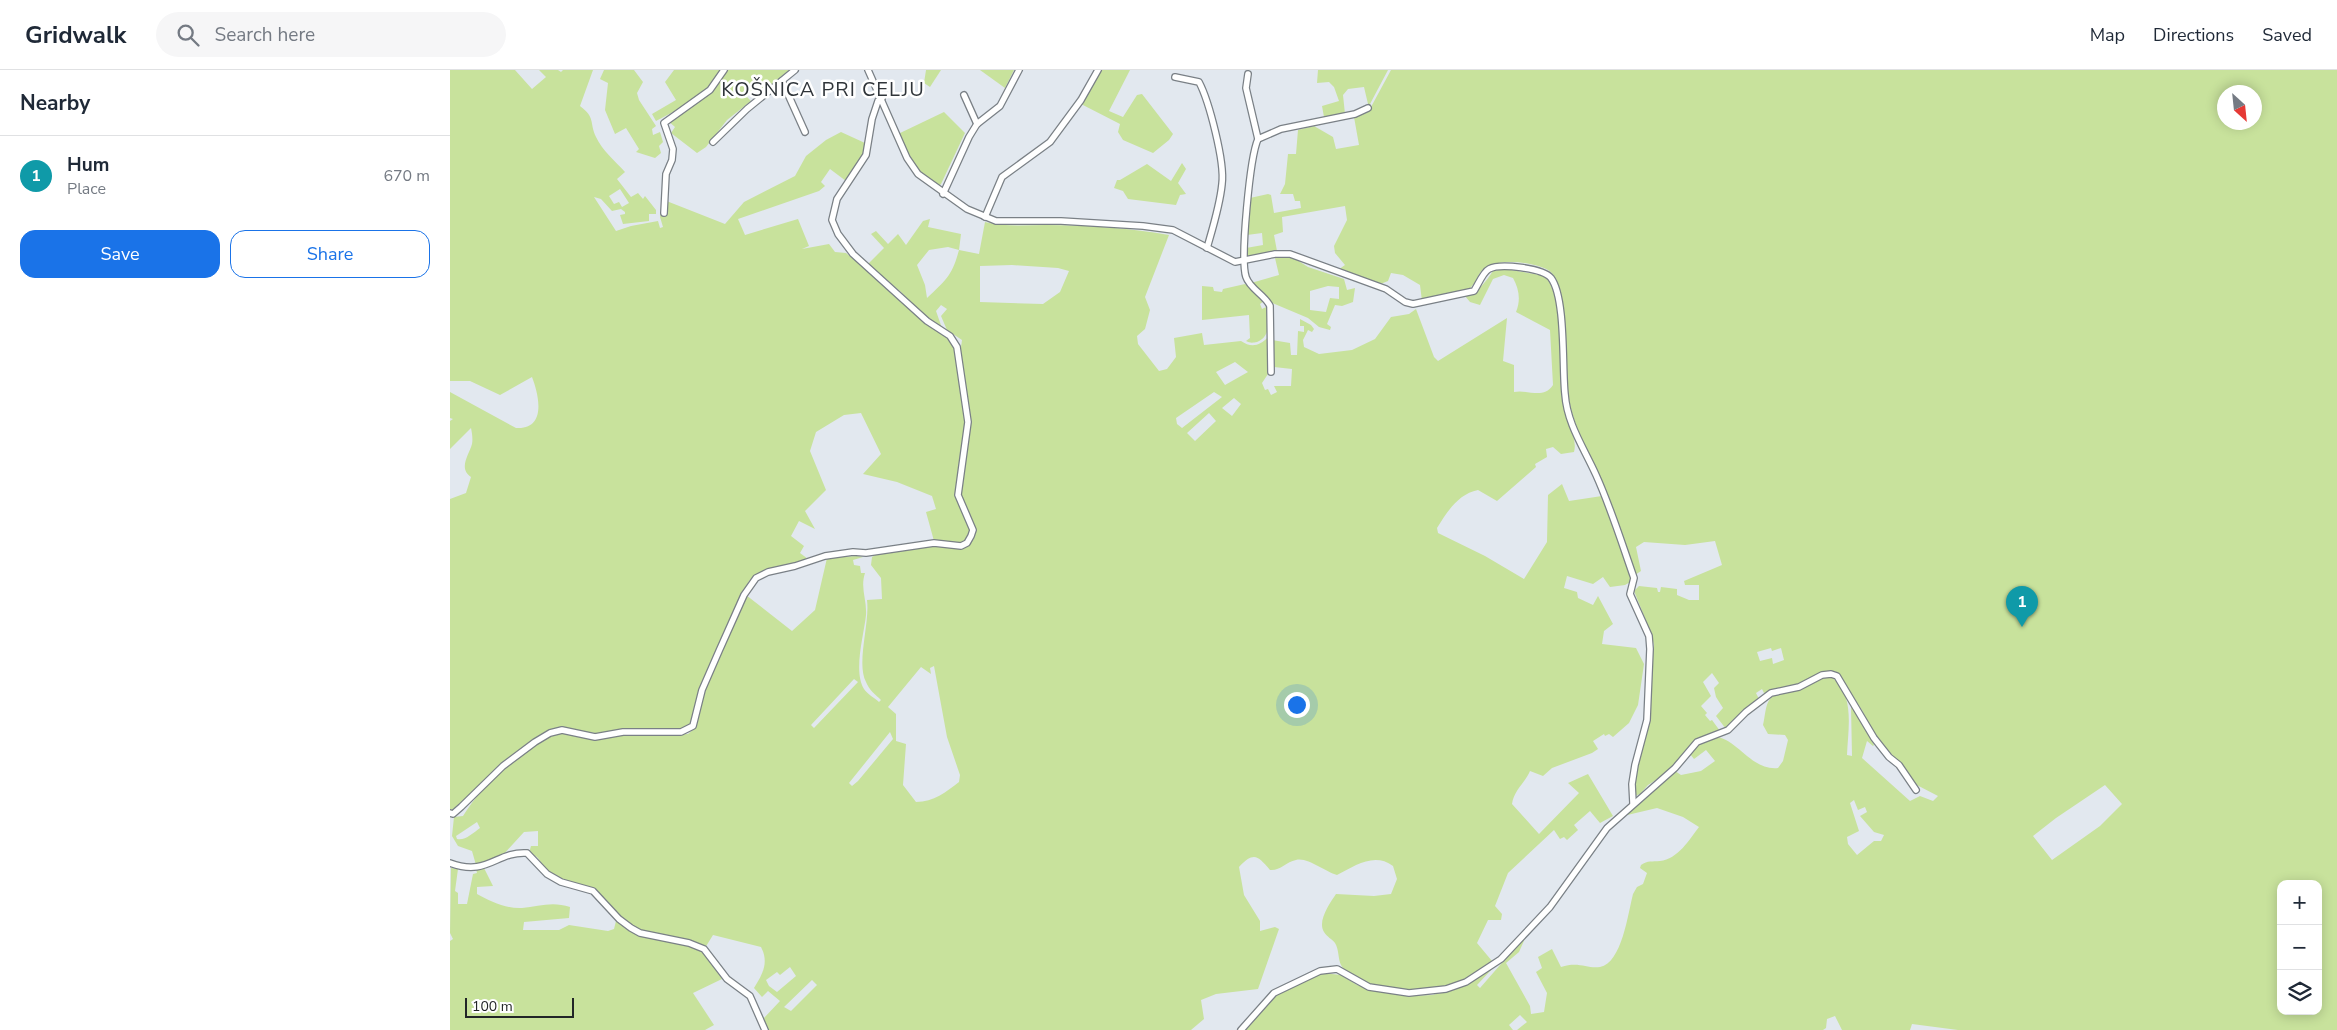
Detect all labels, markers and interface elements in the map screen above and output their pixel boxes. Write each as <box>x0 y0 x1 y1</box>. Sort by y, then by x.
search box <box>156 12 506 57</box>
text: Gridwalk <box>25 19 126 51</box>
icon: search <box>174 21 202 49</box>
text: Search here <box>214 22 315 48</box>
text: Map <box>2090 23 2125 47</box>
text: Directions <box>2153 23 2234 47</box>
text: Saved <box>2262 23 2312 47</box>
district label: KOŠNICA PRI CELJU <box>721 76 925 103</box>
north arrow <box>2217 85 2262 130</box>
text: Nearby <box>20 89 90 117</box>
text: Hum <box>67 152 109 178</box>
text: 1 <box>31 165 41 187</box>
text: 670 m <box>383 165 430 187</box>
text: Place <box>67 178 106 200</box>
button: Save <box>20 230 220 278</box>
button: Share <box>230 230 430 278</box>
pin: 1 <box>2006 586 2038 627</box>
your location <box>1284 692 1310 718</box>
map controls <box>2277 880 2322 1015</box>
button: + <box>2277 880 2322 925</box>
button: − <box>2277 925 2322 970</box>
button: layers <box>2277 970 2322 1015</box>
scale bar <box>465 995 574 1018</box>
text: 100 m <box>472 997 513 1016</box>

